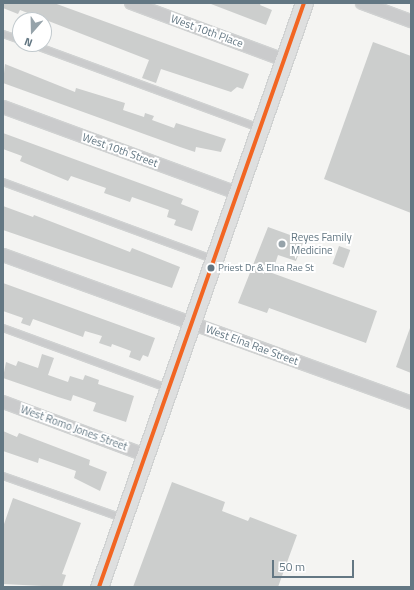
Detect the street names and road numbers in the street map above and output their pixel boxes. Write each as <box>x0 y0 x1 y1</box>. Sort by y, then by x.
street label: West 10th Place <box>169 12 245 50</box>
street label: West 10th Street <box>80 130 160 170</box>
street label: West Elna Rae Street <box>204 322 300 368</box>
street label: West Romo Jones Street <box>19 403 129 453</box>

